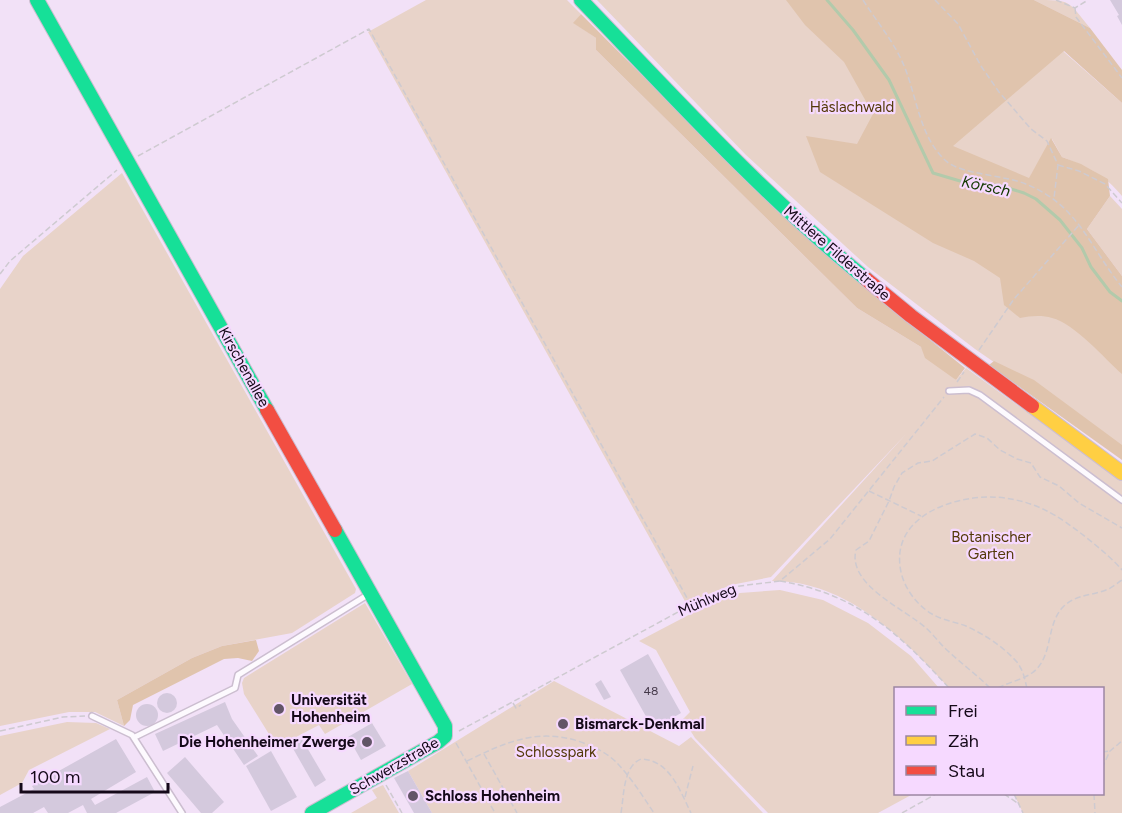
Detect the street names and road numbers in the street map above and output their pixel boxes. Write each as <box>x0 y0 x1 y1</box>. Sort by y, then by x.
street label: Mittlere Filderstraße <box>780 202 894 304</box>
street label: Kirschenallee <box>215 324 273 410</box>
street label: Mühlweg <box>675 580 739 620</box>
street label: Schwerzstraße <box>346 733 442 799</box>

